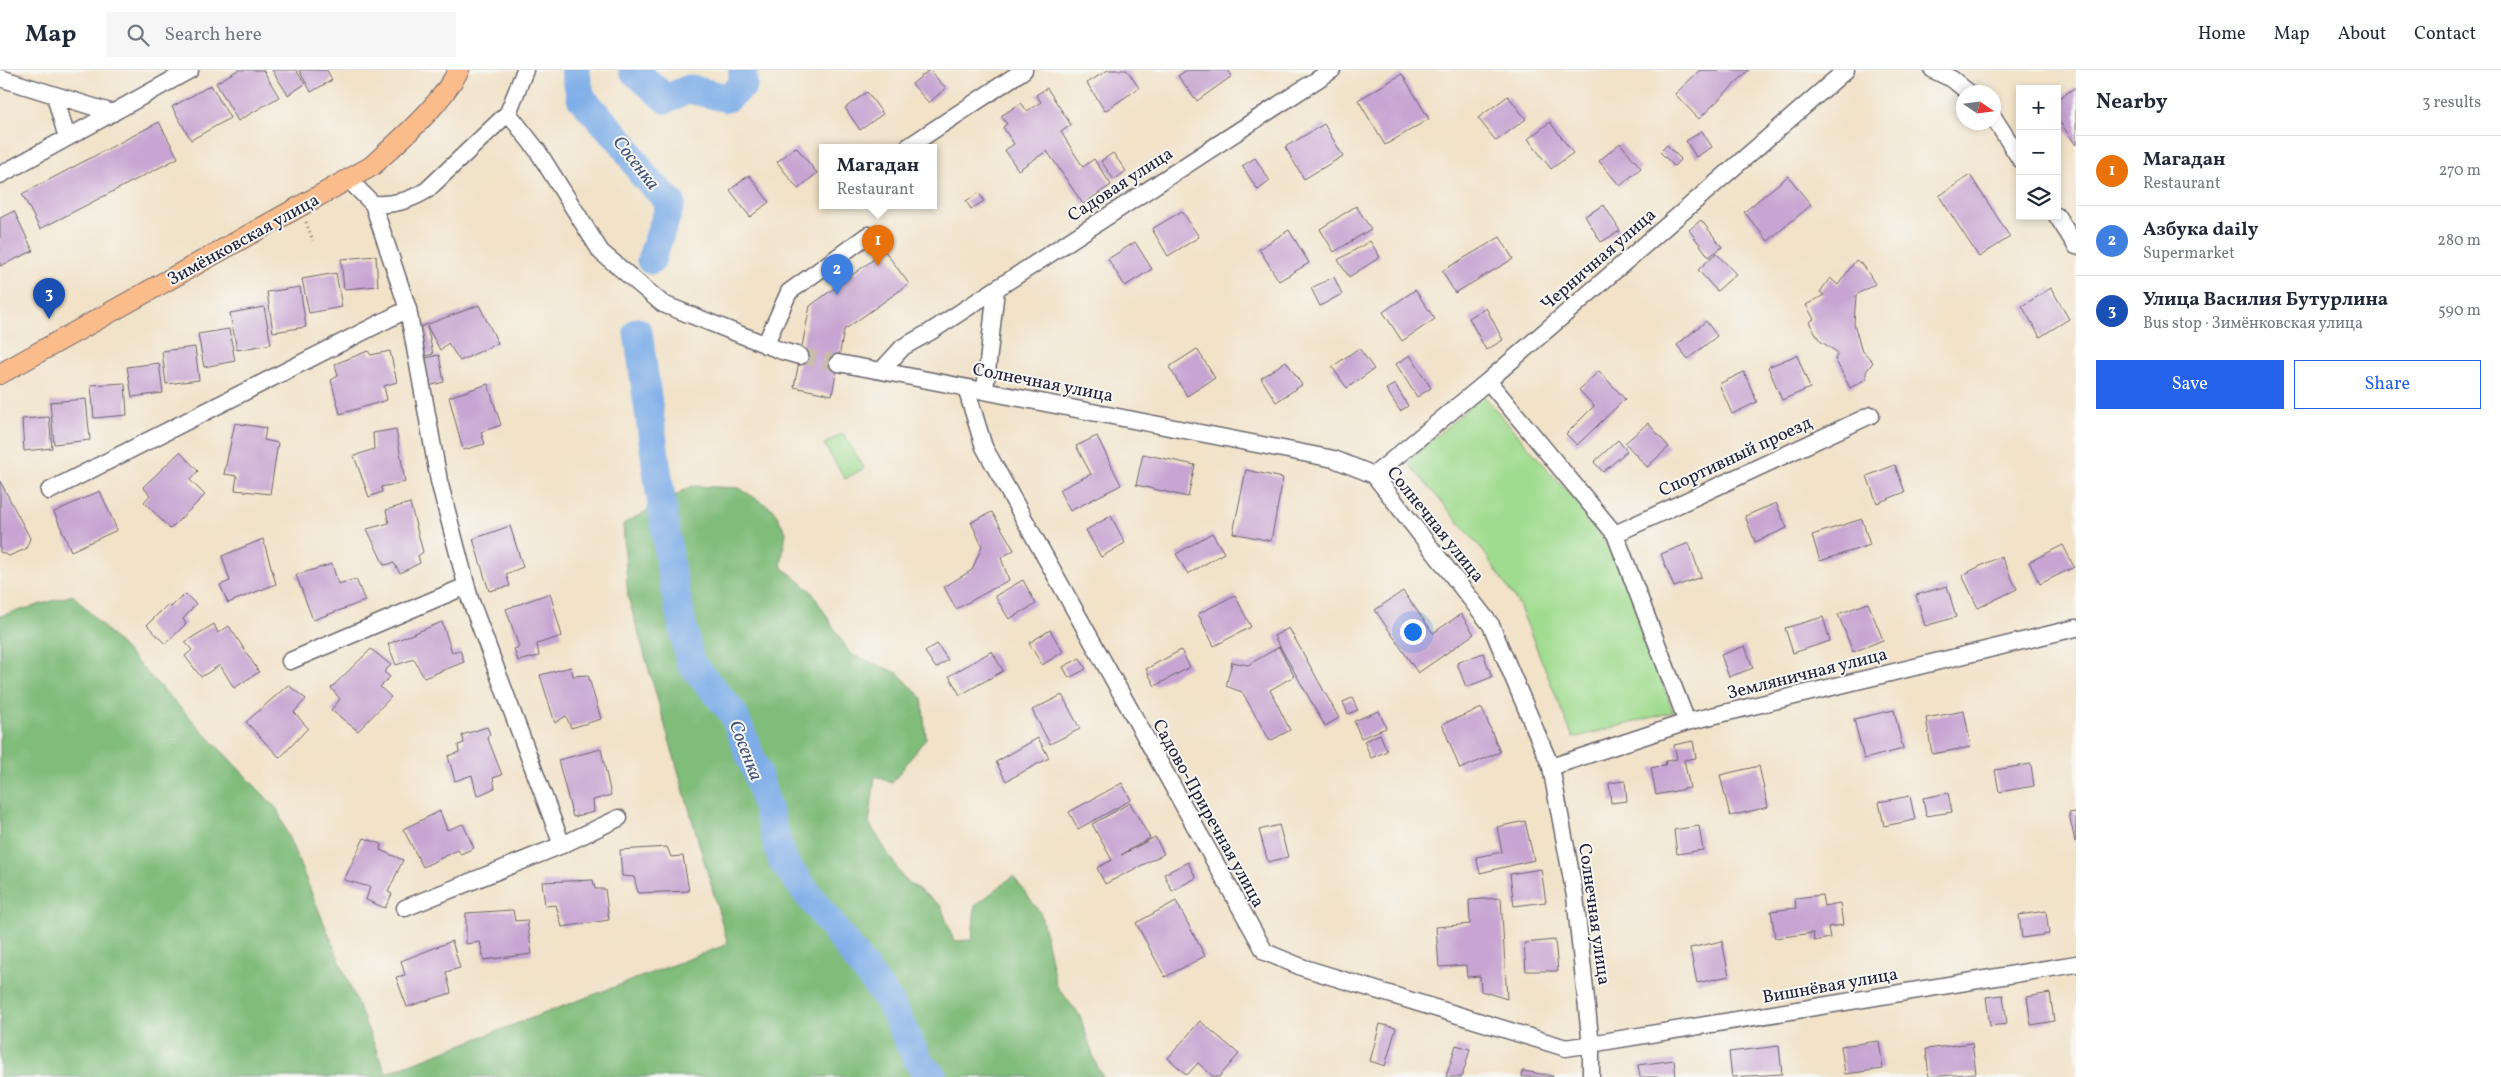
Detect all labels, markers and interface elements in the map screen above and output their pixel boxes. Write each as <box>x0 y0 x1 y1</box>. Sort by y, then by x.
search box <box>106 12 456 57</box>
text: Map <box>25 18 76 52</box>
icon: search <box>124 21 152 49</box>
text: Search here <box>164 22 262 48</box>
text: Home <box>2198 22 2246 47</box>
text: Map <box>2274 22 2310 47</box>
text: About <box>2338 22 2386 47</box>
text: Contact <box>2414 22 2476 47</box>
north arrow <box>1956 85 2001 130</box>
map controls <box>2016 85 2061 220</box>
button: + <box>2016 85 2061 130</box>
text: Nearby <box>2096 88 2167 117</box>
text: 3 results <box>2422 92 2481 114</box>
button: − <box>2016 130 2061 175</box>
water label: Сосенка <box>606 131 665 196</box>
street label: Садовая улица <box>1063 142 1178 229</box>
popup <box>819 144 937 209</box>
text: Магадан <box>2143 147 2226 173</box>
text: Магадан <box>837 153 919 179</box>
text: 1 <box>2109 160 2115 182</box>
text: 270 m <box>2439 160 2481 182</box>
text: Restaurant <box>2143 173 2221 195</box>
button: layers <box>2016 175 2061 220</box>
text: Restaurant <box>837 179 914 201</box>
street label: Зимёнковская улица <box>163 188 324 293</box>
street label: Черничная улица <box>1536 203 1662 317</box>
text: Азбука daily <box>2143 217 2258 243</box>
pin: 1 <box>862 225 894 266</box>
text: 2 <box>2108 230 2116 252</box>
text: 280 m <box>2437 230 2481 252</box>
text: Supermarket <box>2143 243 2235 265</box>
pin: 2 <box>821 254 853 295</box>
pin: 3 <box>33 278 65 319</box>
text: Улица Василия Бутурлина <box>2143 287 2388 313</box>
text: 3 <box>2108 300 2116 322</box>
text: 590 m <box>2438 300 2481 322</box>
text: Bus stop · Зимёнковская улица <box>2143 313 2363 335</box>
street label: Солнечная улица <box>970 358 1115 409</box>
button: Save <box>2096 360 2284 409</box>
button: Share <box>2294 360 2481 409</box>
street label: Спортивный проезд <box>1655 411 1816 504</box>
street label: Солнечная улица <box>1380 462 1490 588</box>
your location <box>1400 619 1426 645</box>
street label: Земляничная улица <box>1725 642 1890 706</box>
street label: Садово-Приречная улица <box>1145 715 1270 912</box>
water label: Сосенка <box>722 717 768 785</box>
street label: Солнечная улица <box>1571 842 1616 987</box>
street label: Вишнёвая улица <box>1760 962 1900 1011</box>

